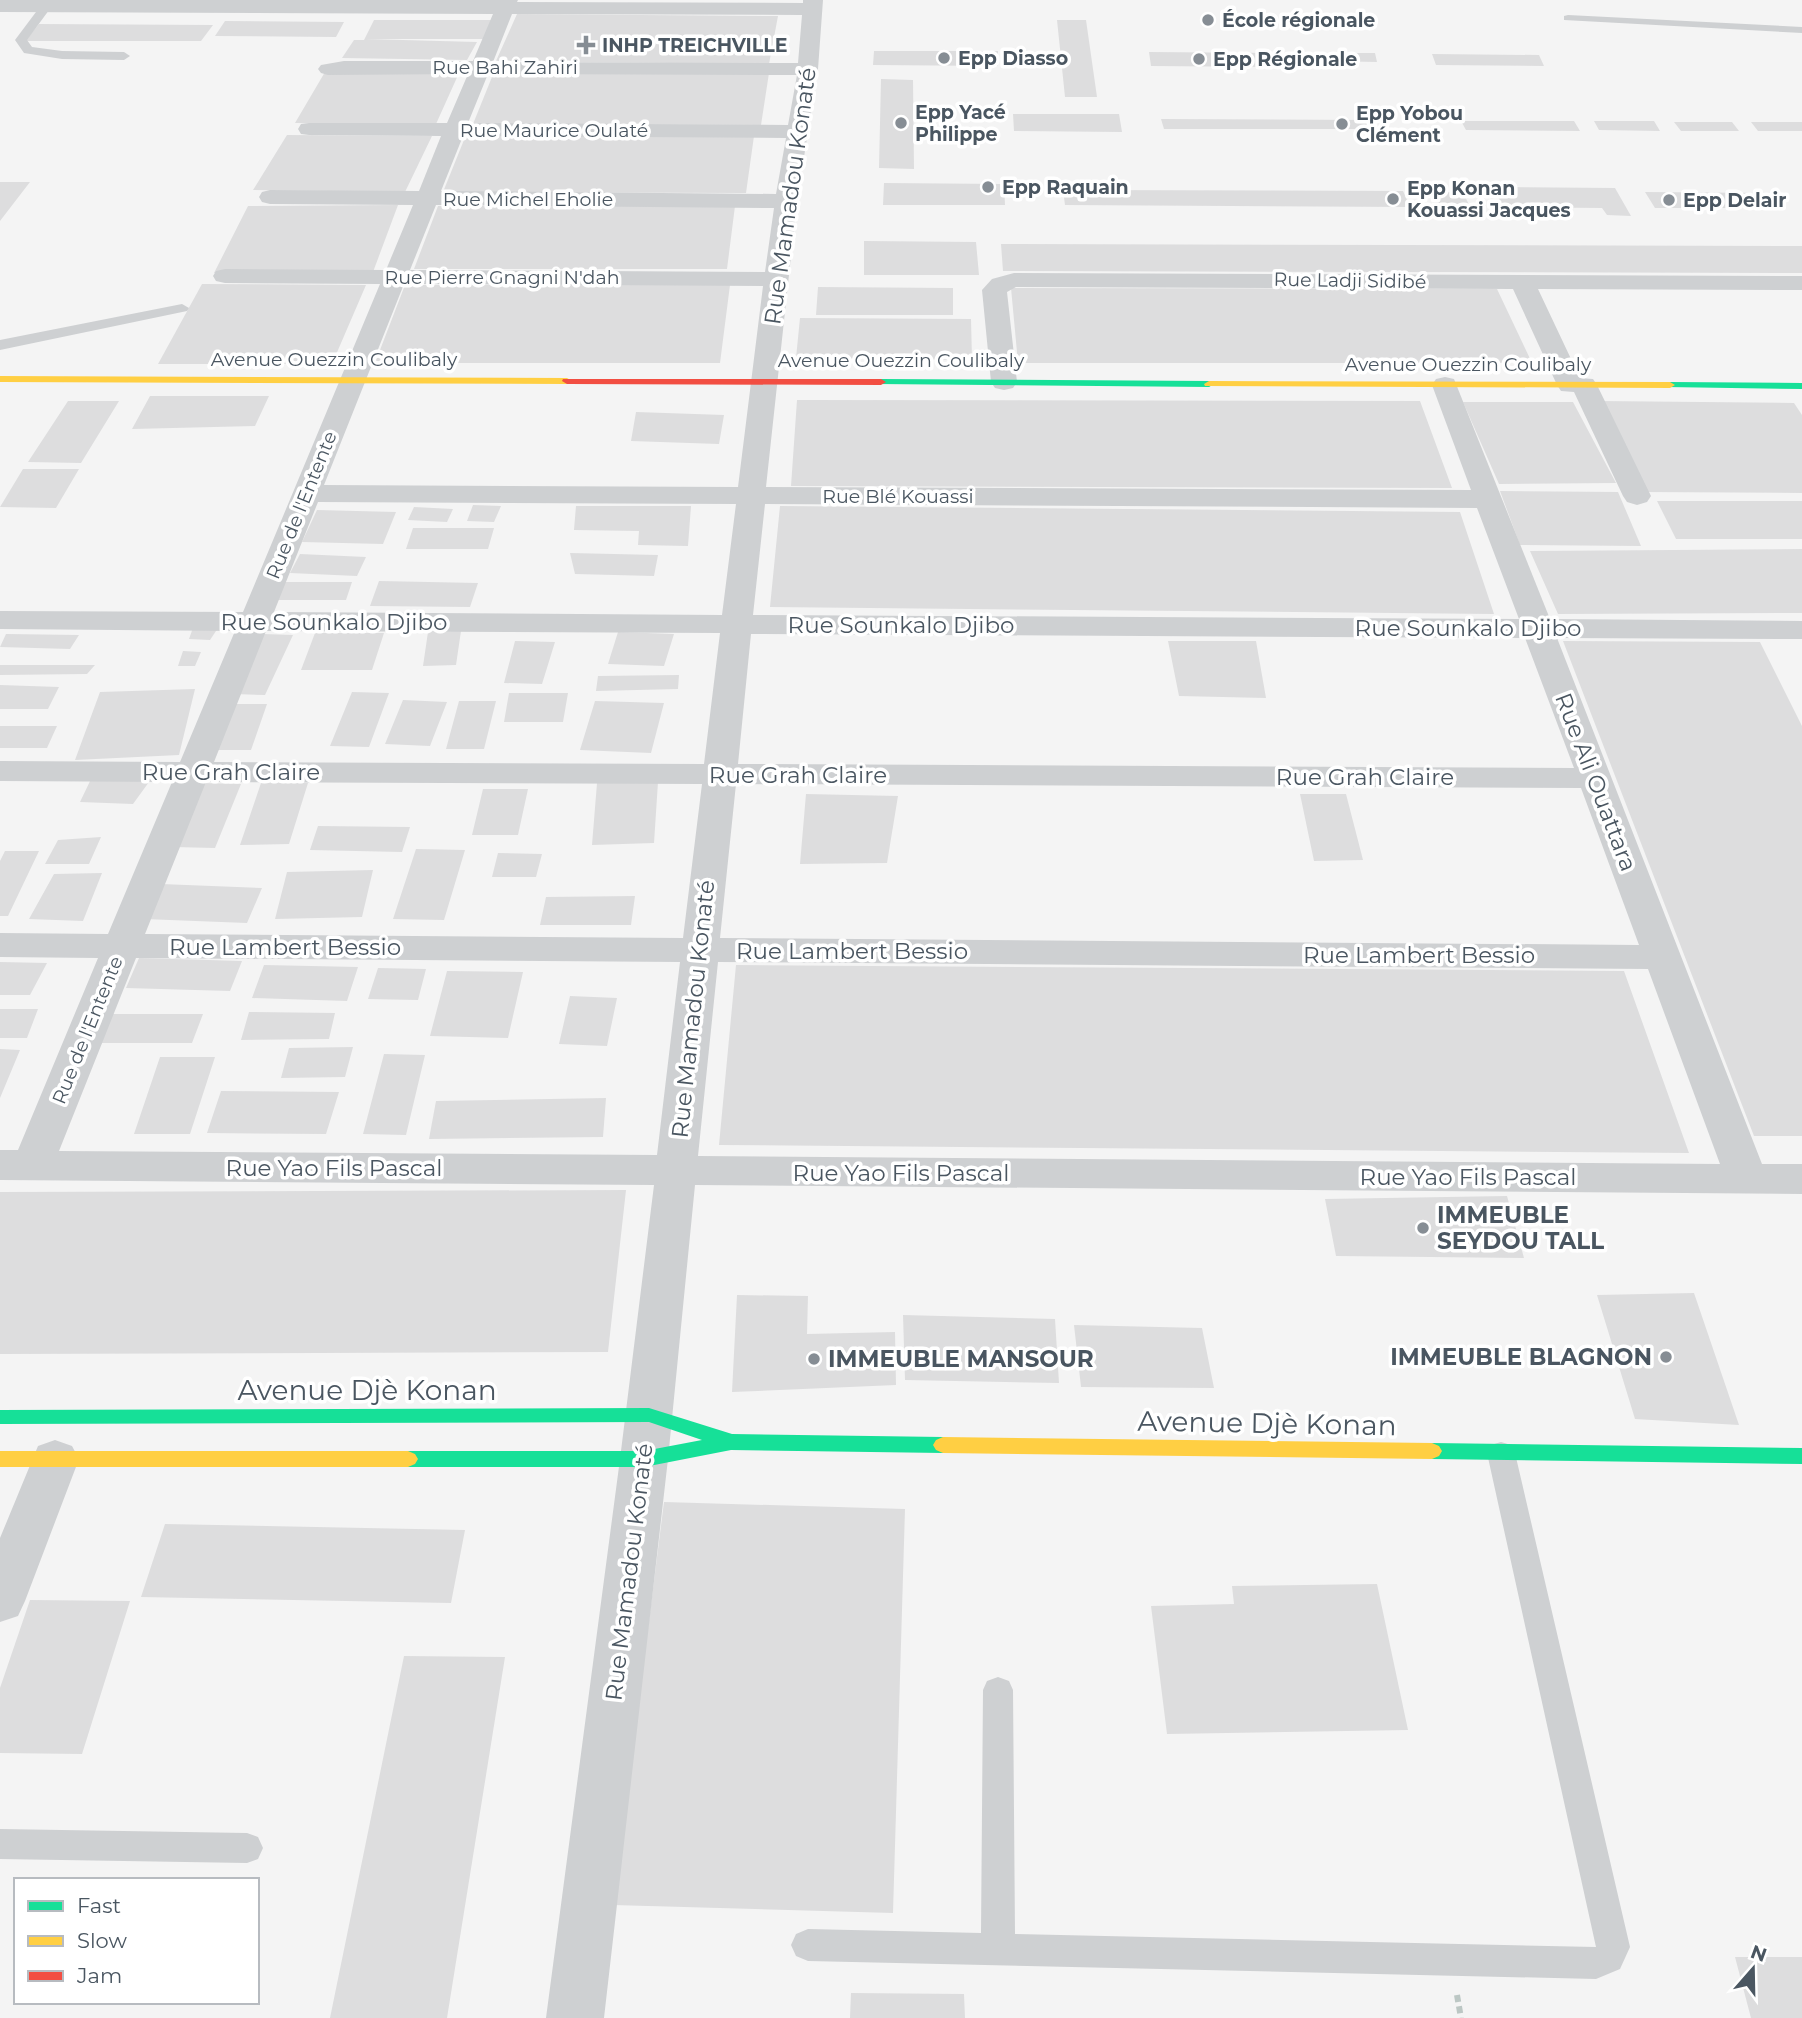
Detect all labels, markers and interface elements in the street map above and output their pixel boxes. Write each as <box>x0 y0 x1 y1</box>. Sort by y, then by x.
place label: École régionale <box>1222 9 1375 32</box>
marker: École régionale <box>1200 12 1216 28</box>
place label: INHP TREICHVILLE <box>602 34 788 57</box>
marker: INHP TREICHVILLE <box>576 35 596 55</box>
place label: Epp Diasso <box>958 47 1068 70</box>
place label: Epp Régionale <box>1213 48 1357 71</box>
marker: Epp Diasso <box>936 50 952 66</box>
marker: Epp Régionale <box>1191 51 1207 67</box>
street label: Rue Bahi Zahiri <box>432 56 578 79</box>
street label: Rue Mamadou Konaté <box>758 66 822 326</box>
place label: Epp Yacé Philippe <box>915 101 1006 146</box>
place label: Epp Yobou Clément <box>1356 102 1463 147</box>
marker: Epp Yacé Philippe <box>893 115 909 131</box>
marker: Epp Yobou Clément <box>1334 116 1350 132</box>
street label: Rue Maurice Oulaté <box>460 119 648 142</box>
place label: Epp Raquain <box>1002 176 1129 199</box>
place label: Epp Konan Kouassi Jacques <box>1407 177 1571 222</box>
marker: Epp Raquain <box>980 179 996 195</box>
street label: Rue Michel Eholie <box>443 188 613 211</box>
place label: Epp Delair <box>1683 189 1786 212</box>
marker: Epp Konan Kouassi Jacques <box>1385 191 1401 207</box>
marker: Epp Delair <box>1661 192 1677 208</box>
street label: Rue Pierre Gnagni N'dah <box>384 266 620 289</box>
street label: Rue Ladji Sidibé <box>1273 268 1427 293</box>
street label: Avenue Ouezzin Coulibaly <box>211 348 458 371</box>
street label: Avenue Ouezzin Coulibaly <box>778 349 1025 372</box>
street label: Avenue Ouezzin Coulibaly <box>1345 353 1592 376</box>
street label: Rue de l'Entente <box>261 428 342 582</box>
street label: Rue Blé Kouassi <box>822 485 974 508</box>
street label: Rue Sounkalo Djibo <box>221 608 447 636</box>
street label: Rue Sounkalo Djibo <box>788 611 1014 639</box>
street label: Rue Sounkalo Djibo <box>1355 614 1581 642</box>
street label: Rue Ali Ouattara <box>1549 689 1643 875</box>
street label: Rue Grah Claire <box>142 758 320 786</box>
street label: Rue Grah Claire <box>709 761 887 789</box>
street label: Rue Grah Claire <box>1276 763 1454 791</box>
street label: Rue Mamadou Konaté <box>666 879 720 1139</box>
street label: Rue Lambert Bessio <box>169 933 401 961</box>
street label: Rue Lambert Bessio <box>736 937 968 965</box>
street label: Rue Lambert Bessio <box>1303 941 1535 969</box>
street label: Rue de l'Entente <box>47 953 128 1107</box>
street label: Rue Yao Fils Pascal <box>226 1154 442 1182</box>
street label: Rue Yao Fils Pascal <box>793 1159 1009 1187</box>
street label: Rue Yao Fils Pascal <box>1360 1163 1576 1191</box>
place label: IMMEUBLE SEYDOU TALL <box>1437 1201 1604 1255</box>
marker: IMMEUBLE SEYDOU TALL <box>1415 1220 1431 1236</box>
place label: IMMEUBLE BLAGNON <box>1390 1343 1652 1371</box>
place label: IMMEUBLE MANSOUR <box>828 1345 1094 1373</box>
marker: IMMEUBLE BLAGNON <box>1658 1349 1674 1365</box>
marker: IMMEUBLE MANSOUR <box>806 1351 822 1367</box>
street label: Avenue Djè Konan <box>237 1373 497 1407</box>
street label: Avenue Djè Konan <box>1137 1404 1397 1442</box>
street label: Rue Mamadou Konaté <box>599 1442 659 1702</box>
legend <box>14 1878 259 2004</box>
text: Fast <box>77 1893 121 1918</box>
text: Slow <box>77 1928 127 1953</box>
north arrow <box>1718 1934 1788 2004</box>
text: N <box>1747 1940 1770 1967</box>
text: Jam <box>76 1963 122 1988</box>

